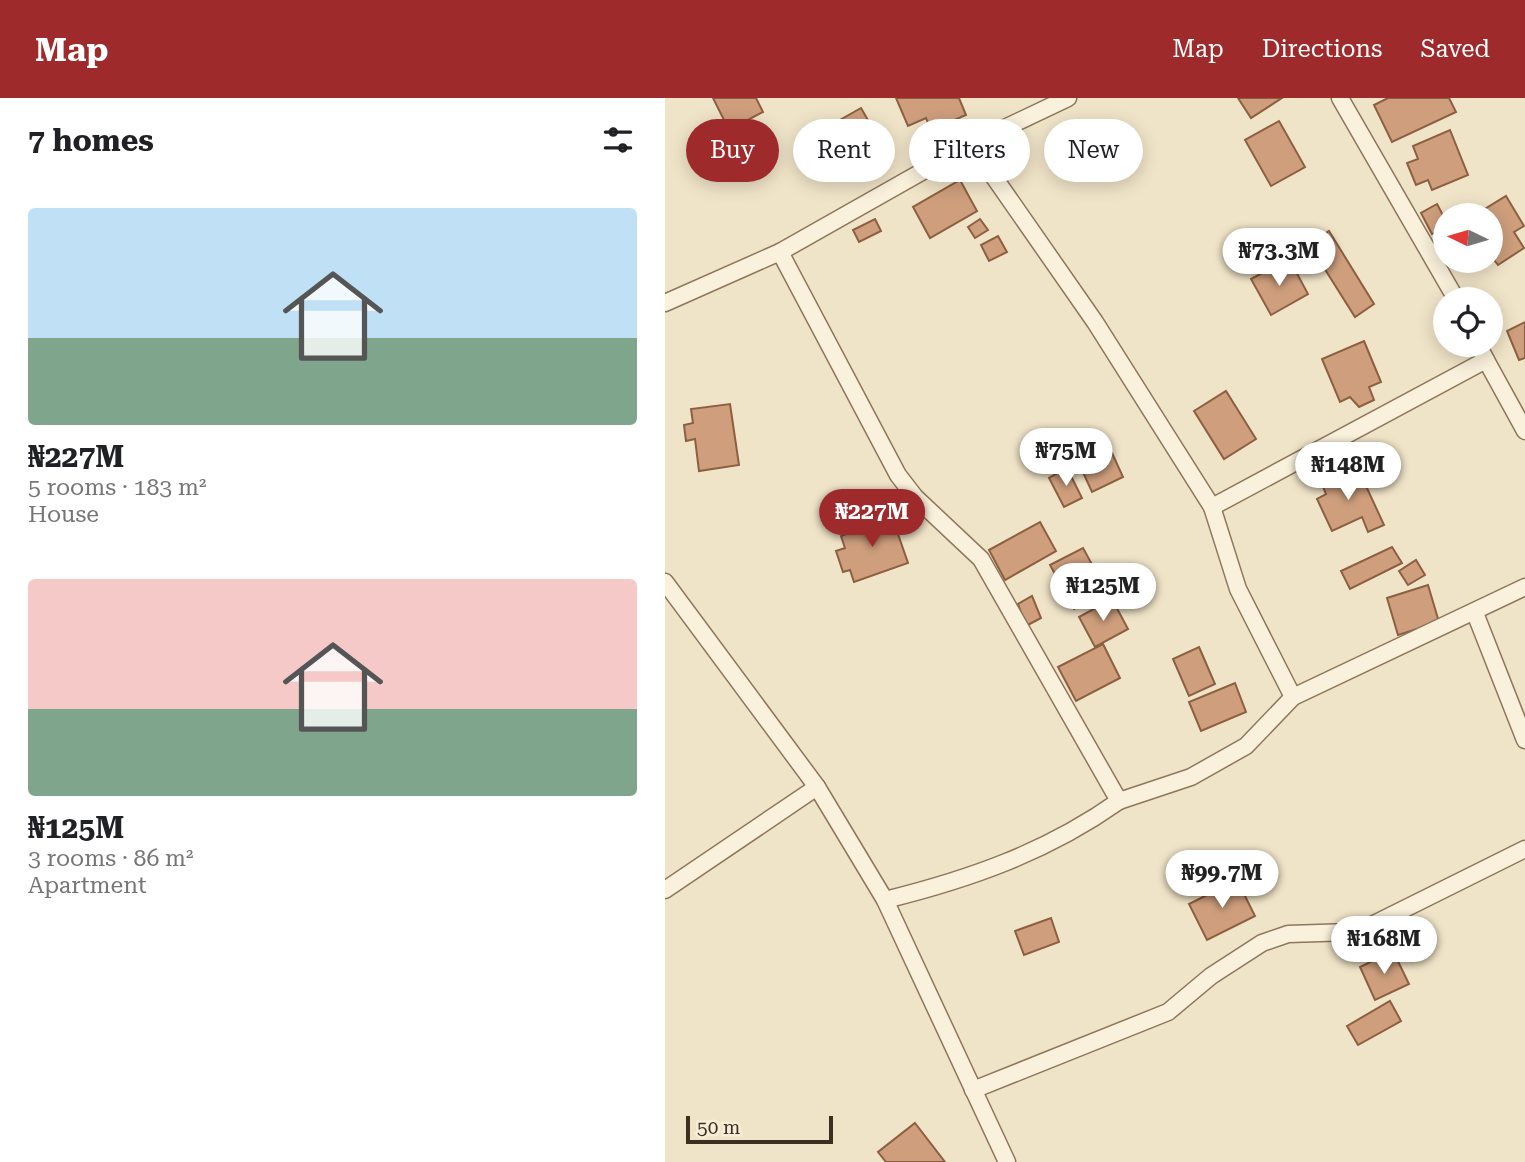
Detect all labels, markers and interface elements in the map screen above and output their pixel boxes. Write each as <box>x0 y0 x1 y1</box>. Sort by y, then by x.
text: Map <box>35 30 109 69</box>
text: Map <box>1172 35 1224 63</box>
text: Directions <box>1262 35 1382 63</box>
text: Saved <box>1420 35 1490 63</box>
chip: Buy <box>686 119 779 182</box>
chip: Rent <box>793 119 895 182</box>
chip: Filters <box>909 119 1030 182</box>
chip: New <box>1044 119 1143 182</box>
icon: filters <box>599 121 637 159</box>
text: 7 homes <box>28 123 154 158</box>
north arrow <box>1433 203 1503 273</box>
map controls <box>1433 203 1503 357</box>
pin: ₦73.3M <box>1222 228 1336 288</box>
text: ₦73.3M <box>1239 237 1319 264</box>
icon: home <box>270 253 396 379</box>
button: locate <box>1433 287 1503 357</box>
pin: ₦75M <box>1025 428 1107 488</box>
text: ₦75M <box>1036 437 1096 464</box>
text: ₦227M <box>28 439 124 474</box>
pin: ₦148M <box>1299 442 1397 502</box>
text: ₦148M <box>1311 451 1385 478</box>
text: 5 rooms · 183 m² <box>28 474 206 501</box>
pin: ₦227M <box>823 490 921 549</box>
text: ₦227M <box>835 498 909 525</box>
text: House <box>28 501 99 528</box>
pin: ₦125M <box>1054 564 1152 623</box>
text: ₦125M <box>1066 572 1140 599</box>
icon: home <box>270 624 396 750</box>
text: ₦125M <box>28 810 124 845</box>
text: 3 rooms · 86 m² <box>28 845 194 872</box>
pin: ₦99.7M <box>1165 850 1279 910</box>
text: ₦99.7M <box>1182 859 1262 886</box>
text: Apartment <box>28 872 147 899</box>
pin: ₦168M <box>1335 916 1433 976</box>
text: ₦168M <box>1347 925 1421 952</box>
scale bar <box>686 1113 833 1145</box>
text: 50 m <box>697 1116 740 1139</box>

